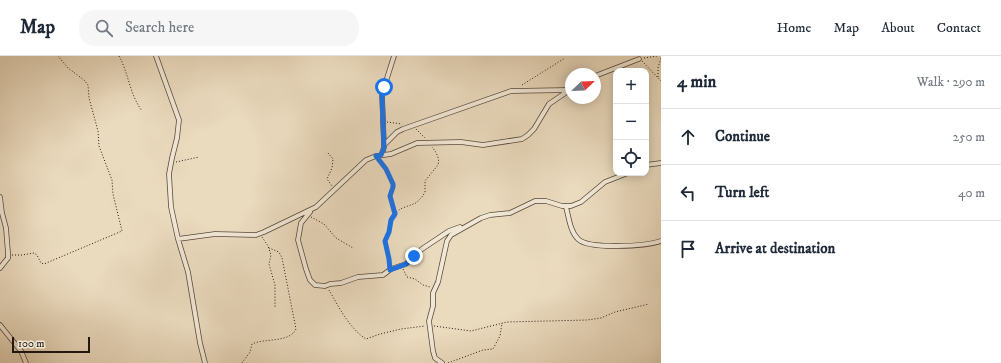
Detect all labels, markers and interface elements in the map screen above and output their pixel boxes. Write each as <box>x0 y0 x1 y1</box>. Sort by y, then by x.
search box <box>79 10 359 46</box>
text: Map <box>20 16 55 39</box>
icon: search <box>93 17 115 39</box>
text: Search here <box>125 18 194 37</box>
text: Home <box>777 19 811 37</box>
text: Map <box>833 19 859 37</box>
text: About <box>881 19 915 37</box>
text: Contact <box>937 19 981 37</box>
north arrow <box>565 68 601 104</box>
map controls <box>613 68 649 176</box>
button: + <box>613 68 649 104</box>
text: 4 min <box>677 71 716 93</box>
text: Walk · 290 m <box>917 74 985 90</box>
route start <box>375 78 393 96</box>
button: − <box>613 104 649 140</box>
icon: ahead <box>677 126 699 148</box>
text: Continue <box>715 127 770 146</box>
text: 250 m <box>953 129 985 145</box>
button: locate <box>613 140 649 176</box>
icon: left <box>677 182 699 204</box>
text: Turn left <box>715 183 769 202</box>
text: 40 m <box>958 185 985 201</box>
icon: arrive <box>677 238 699 260</box>
text: Arrive at destination <box>715 239 835 258</box>
route end <box>405 247 423 265</box>
scale bar <box>12 335 90 354</box>
text: 100 m <box>18 337 44 351</box>

